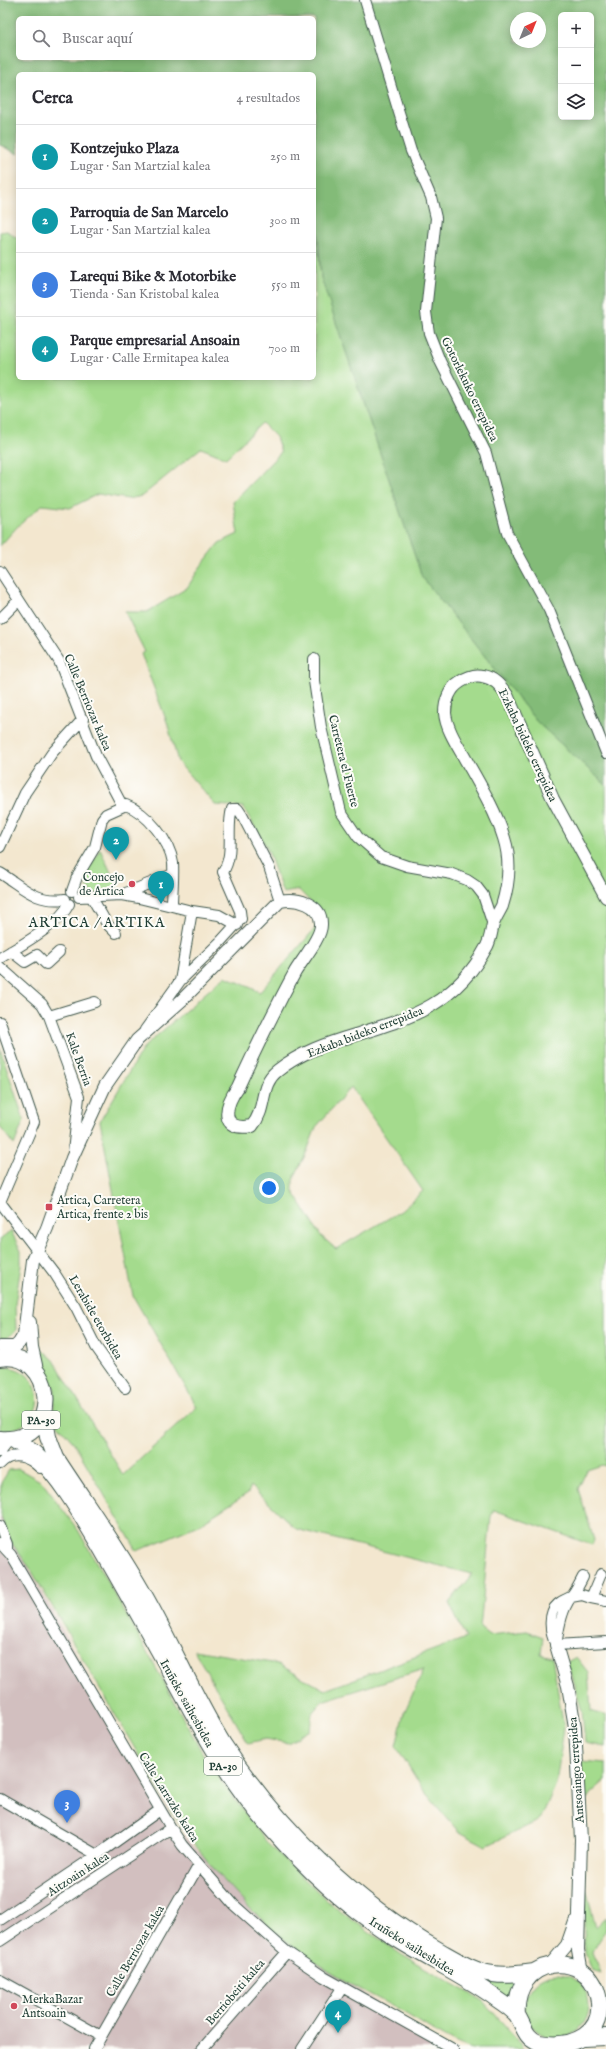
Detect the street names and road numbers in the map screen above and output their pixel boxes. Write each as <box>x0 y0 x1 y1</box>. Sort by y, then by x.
street label: Gotorlekuko errepidea <box>437 335 502 445</box>
street label: Calle Berriozar kalea <box>60 652 115 754</box>
street label: Ezkaba bideko errepidea <box>494 686 561 805</box>
street label: Carretera el Fuerte <box>325 713 362 809</box>
street label: Ezkaba bideko errepidea <box>305 1003 426 1062</box>
street label: Kale Berria <box>62 1030 95 1089</box>
street label: Lerabide etorbidea <box>65 1272 126 1363</box>
road number: PA-30 <box>22 1411 60 1429</box>
street label: Iruñeko saihesbidea <box>156 1657 217 1751</box>
street label: Antsoaingo errepidea <box>565 1716 589 1824</box>
street label: Calle Larrazko kalea <box>135 1750 203 1845</box>
road number: PA-30 <box>204 1757 242 1775</box>
street label: Aitzoain kalea <box>44 1849 113 1900</box>
street label: Calle Berriozar kalea <box>103 1902 168 2000</box>
street label: Iruñeko saihesbidea <box>366 1914 458 1979</box>
street label: Berriobeiti kalea <box>203 1956 269 2028</box>

